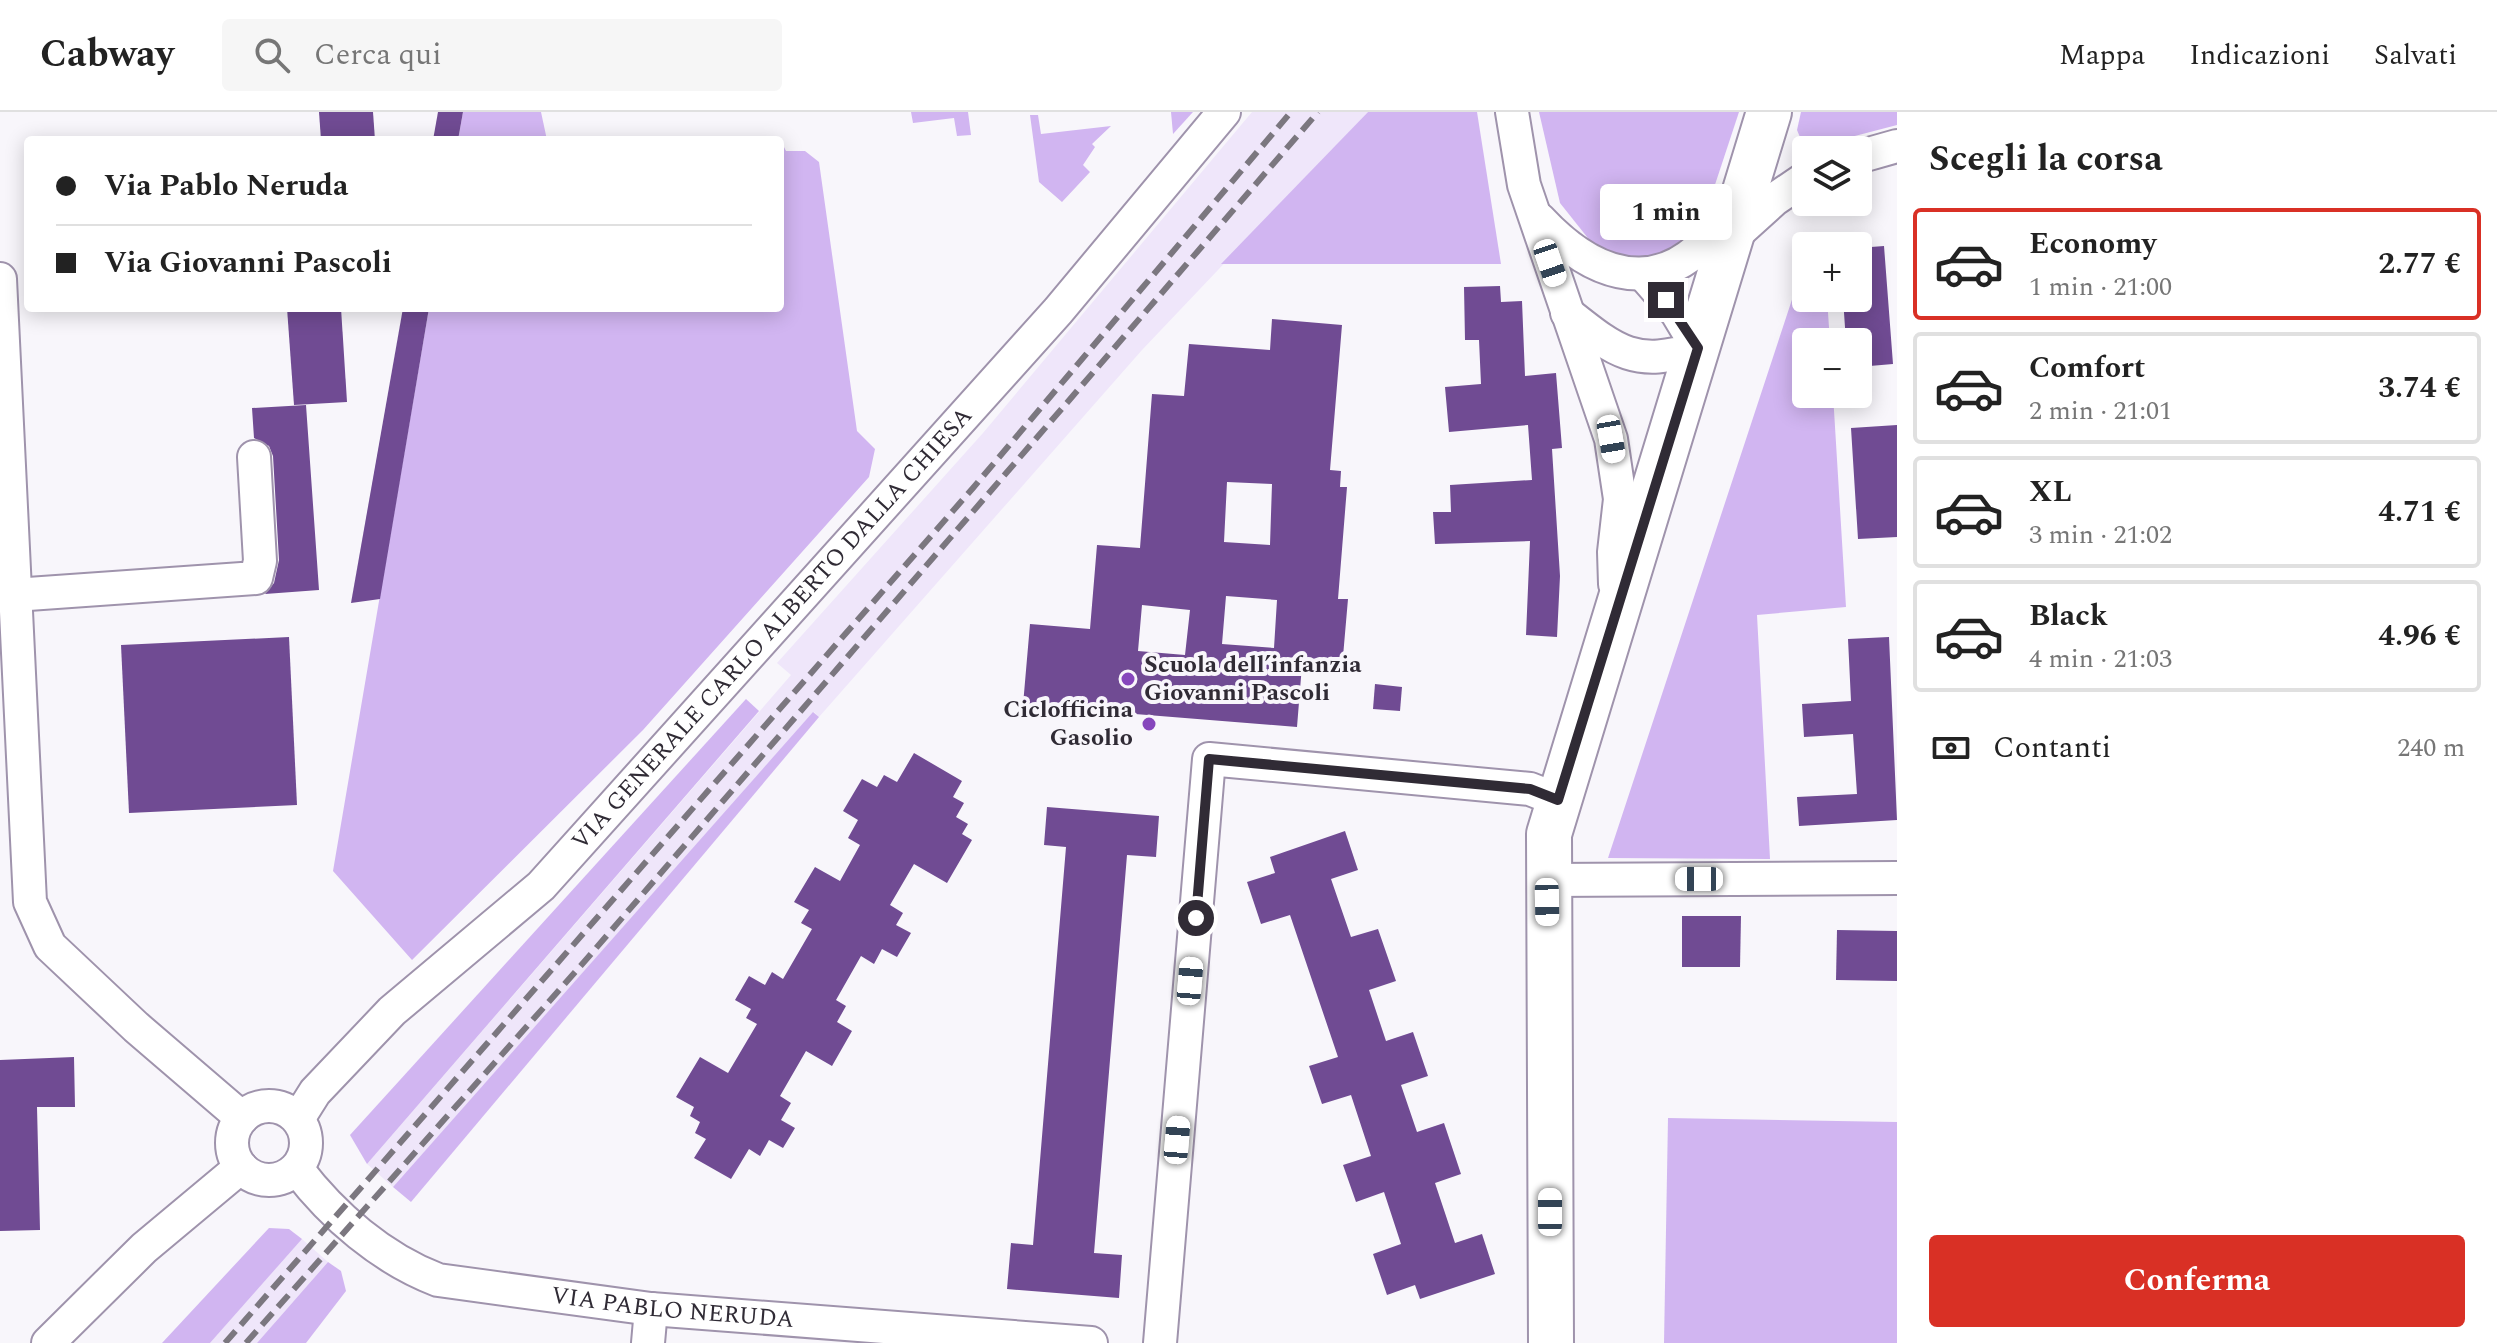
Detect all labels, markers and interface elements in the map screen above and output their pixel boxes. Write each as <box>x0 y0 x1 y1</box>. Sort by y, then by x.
search box <box>222 19 782 91</box>
text: Cabway <box>40 26 174 84</box>
text: Cerca qui <box>314 32 442 78</box>
icon: search <box>250 33 294 77</box>
text: Mappa <box>2059 34 2145 77</box>
text: Indicazioni <box>2189 34 2330 77</box>
text: Salvati <box>2374 34 2457 77</box>
text: Scegli la corsa <box>1929 132 2163 187</box>
map controls <box>1792 136 1872 408</box>
button: layers <box>1792 136 1872 216</box>
text: Via Pablo Neruda <box>104 163 349 209</box>
callout: 1 min <box>1600 184 1732 240</box>
text: 1 min <box>1631 192 1701 232</box>
text: Economy <box>2029 221 2156 267</box>
icon: car <box>1933 228 2005 300</box>
button: + <box>1792 232 1872 312</box>
car <box>1531 236 1569 290</box>
text: Via Giovanni Pascoli <box>104 240 392 286</box>
text: 2.77 € <box>2378 241 2461 287</box>
text: 1 min · 21:00 <box>2029 267 2172 307</box>
route end <box>1648 282 1684 318</box>
button: − <box>1792 328 1872 408</box>
text: Comfort <box>2029 345 2145 391</box>
icon: car <box>1933 352 2005 424</box>
text: 3.74 € <box>2378 365 2461 411</box>
text: 2 min · 21:01 <box>2029 391 2172 431</box>
street label: VIA GENERALE CARLO ALBERTO DALLA CHIESA <box>563 399 981 858</box>
car <box>1595 413 1627 465</box>
text: XL <box>2029 469 2072 515</box>
icon: car <box>1933 476 2005 548</box>
text: 4.71 € <box>2378 489 2461 535</box>
text: 3 min · 21:02 <box>2029 515 2172 555</box>
text: Black <box>2029 593 2108 639</box>
icon: car <box>1933 600 2005 672</box>
text: 4.96 € <box>2378 613 2461 659</box>
text: 4 min · 21:03 <box>2029 639 2172 679</box>
place label: Scuola dell’infanzia Giovanni Pascoli <box>1144 647 1362 711</box>
marker: Scuola dell’infanzia Giovanni Pascoli <box>1119 670 1137 688</box>
place label: Ciclofficina Gasolio <box>1003 692 1134 756</box>
marker: Ciclofficina Gasolio <box>1140 715 1158 733</box>
text: Contanti <box>1993 725 2111 771</box>
icon: cash <box>1929 726 1973 770</box>
text: 240 m <box>2397 728 2465 768</box>
car <box>1675 867 1723 891</box>
car <box>1535 878 1559 926</box>
route start <box>1178 900 1214 936</box>
car <box>1176 956 1204 1006</box>
car <box>1163 1115 1191 1165</box>
car <box>1538 1188 1562 1236</box>
button: Conferma <box>1929 1235 2465 1327</box>
street label: VIA PABLO NERUDA <box>549 1278 795 1338</box>

